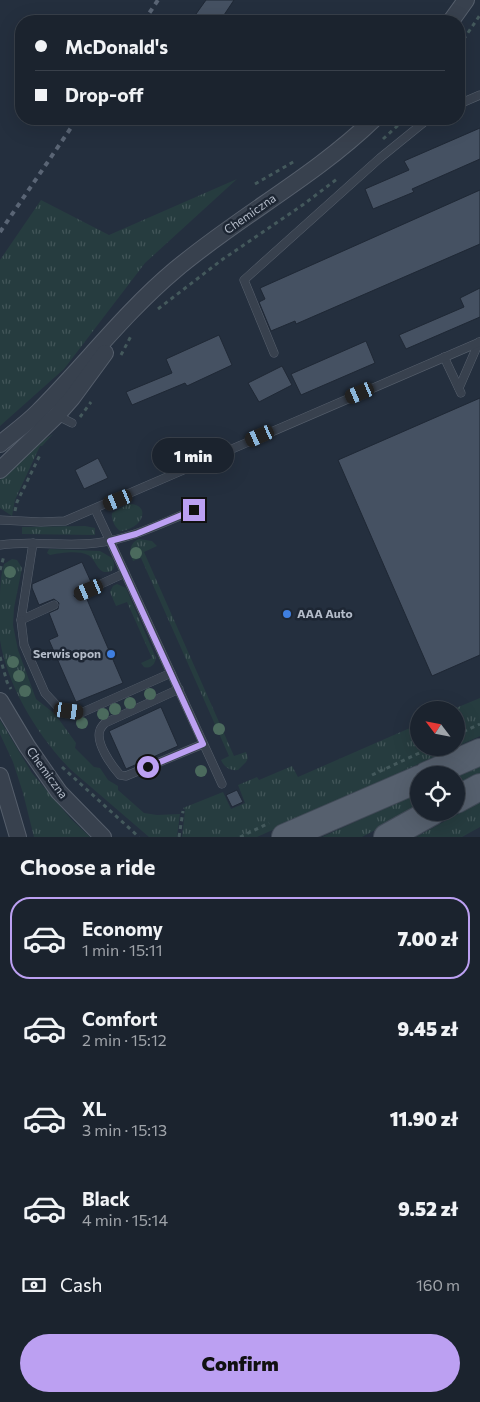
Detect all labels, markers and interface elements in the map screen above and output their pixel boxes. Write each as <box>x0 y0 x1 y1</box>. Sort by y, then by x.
text: McDonald's <box>65 35 168 58</box>
text: Drop-off <box>65 83 144 106</box>
street label: Chemiczna <box>221 190 278 236</box>
car <box>343 380 376 406</box>
car <box>243 423 276 449</box>
callout: 1 min <box>153 438 235 472</box>
text: 1 min <box>174 446 212 465</box>
car <box>101 487 134 513</box>
route end <box>183 499 205 521</box>
car <box>72 577 105 603</box>
place label: AAA Auto <box>297 606 353 620</box>
marker: AAA Auto <box>281 608 293 620</box>
place label: Serwis opon <box>33 646 101 660</box>
marker: Serwis opon <box>105 648 117 660</box>
car <box>53 701 84 721</box>
north arrow <box>410 701 465 756</box>
map controls <box>410 701 465 821</box>
street label: Chemiczna <box>25 744 71 801</box>
route start <box>137 756 159 778</box>
button: locate <box>410 766 465 821</box>
text: Choose a ride <box>20 853 155 880</box>
icon: car <box>22 916 67 961</box>
text: Economy <box>82 917 163 940</box>
text: 7.00 zł <box>397 927 458 950</box>
text: 1 min · 15:11 <box>82 940 163 959</box>
icon: car <box>22 1006 67 1051</box>
text: Comfort <box>82 1007 158 1030</box>
text: 9.45 zł <box>397 1017 458 1040</box>
text: 2 min · 15:12 <box>82 1030 167 1049</box>
icon: car <box>22 1096 67 1141</box>
text: XL <box>82 1097 107 1120</box>
text: 11.90 zł <box>390 1107 458 1130</box>
text: 3 min · 15:13 <box>82 1120 167 1139</box>
icon: car <box>22 1186 67 1231</box>
text: Black <box>82 1187 130 1210</box>
text: 9.52 zł <box>398 1197 458 1220</box>
text: 4 min · 15:14 <box>82 1210 168 1229</box>
icon: cash <box>20 1271 48 1299</box>
text: Cash <box>60 1273 102 1296</box>
text: 160 m <box>416 1275 460 1294</box>
button: Confirm <box>20 1334 460 1392</box>

